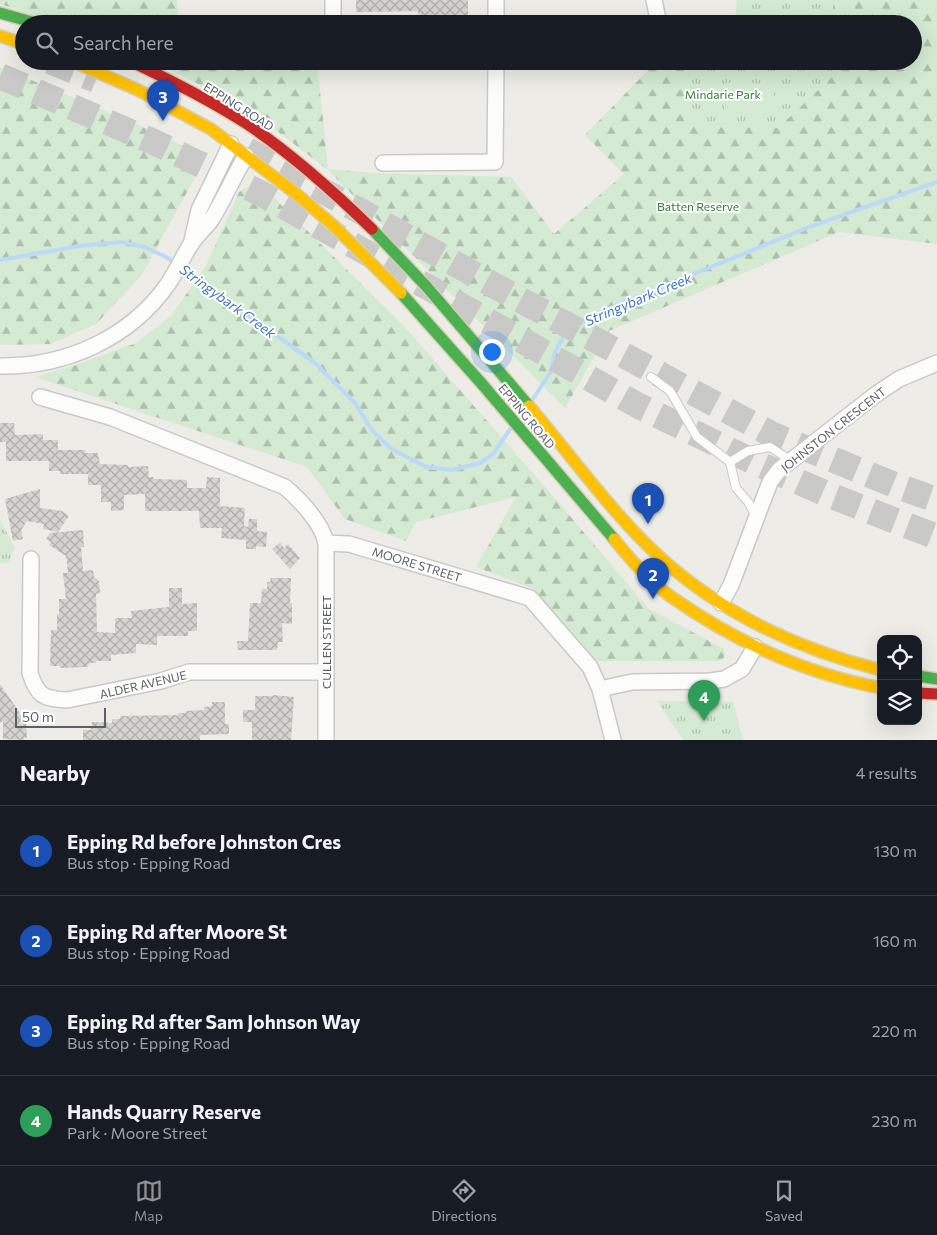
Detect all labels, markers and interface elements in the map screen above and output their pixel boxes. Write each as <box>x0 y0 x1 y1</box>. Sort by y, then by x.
search box <box>15 15 922 70</box>
icon: search <box>33 29 61 57</box>
text: Search here <box>73 31 173 54</box>
street label: EPPING ROAD <box>201 79 277 133</box>
pin: 3 <box>147 80 179 121</box>
park label: Mindarie Park <box>685 87 762 101</box>
park label: Batten Reserve <box>657 199 739 213</box>
water label: Stringybark Creek <box>177 260 280 342</box>
water label: Stringybark Creek <box>582 269 694 329</box>
your location <box>479 339 505 365</box>
street label: EPPING ROAD <box>496 381 558 451</box>
street label: JOHNSTON CRESCENT <box>778 384 889 475</box>
pin: 1 <box>632 483 664 524</box>
street label: MOORE STREET <box>371 544 464 584</box>
pin: 2 <box>637 558 669 599</box>
street label: CULLEN STREET <box>319 595 333 689</box>
map controls <box>877 635 922 725</box>
button: locate <box>877 635 922 680</box>
street label: ALDER AVENUE <box>98 667 188 701</box>
pin: 4 <box>688 680 720 721</box>
button: layers <box>877 680 922 725</box>
scale bar <box>15 705 106 728</box>
text: 50 m <box>22 708 54 725</box>
text: Nearby <box>20 760 90 785</box>
text: 4 results <box>856 763 917 782</box>
text: Epping Rd before Johnston Cres <box>67 830 341 853</box>
text: 1 <box>32 841 40 860</box>
text: 130 m <box>874 841 917 860</box>
text: Bus stop · Epping Road <box>67 853 230 872</box>
text: Epping Rd after Moore St <box>67 920 287 943</box>
text: 2 <box>31 931 41 950</box>
text: 160 m <box>873 931 917 950</box>
text: Bus stop · Epping Road <box>67 943 230 962</box>
text: Epping Rd after Sam Johnson Way <box>67 1010 360 1033</box>
text: 3 <box>31 1021 41 1040</box>
text: 220 m <box>872 1021 917 1040</box>
text: Bus stop · Epping Road <box>67 1033 230 1052</box>
text: Hands Quarry Reserve <box>67 1100 261 1123</box>
text: 4 <box>31 1111 41 1130</box>
text: 230 m <box>872 1111 917 1130</box>
text: Park · Moore Street <box>67 1123 208 1142</box>
tab: Map <box>134 1177 163 1224</box>
tab: Directions <box>431 1177 497 1224</box>
tab: Saved <box>765 1177 803 1224</box>

